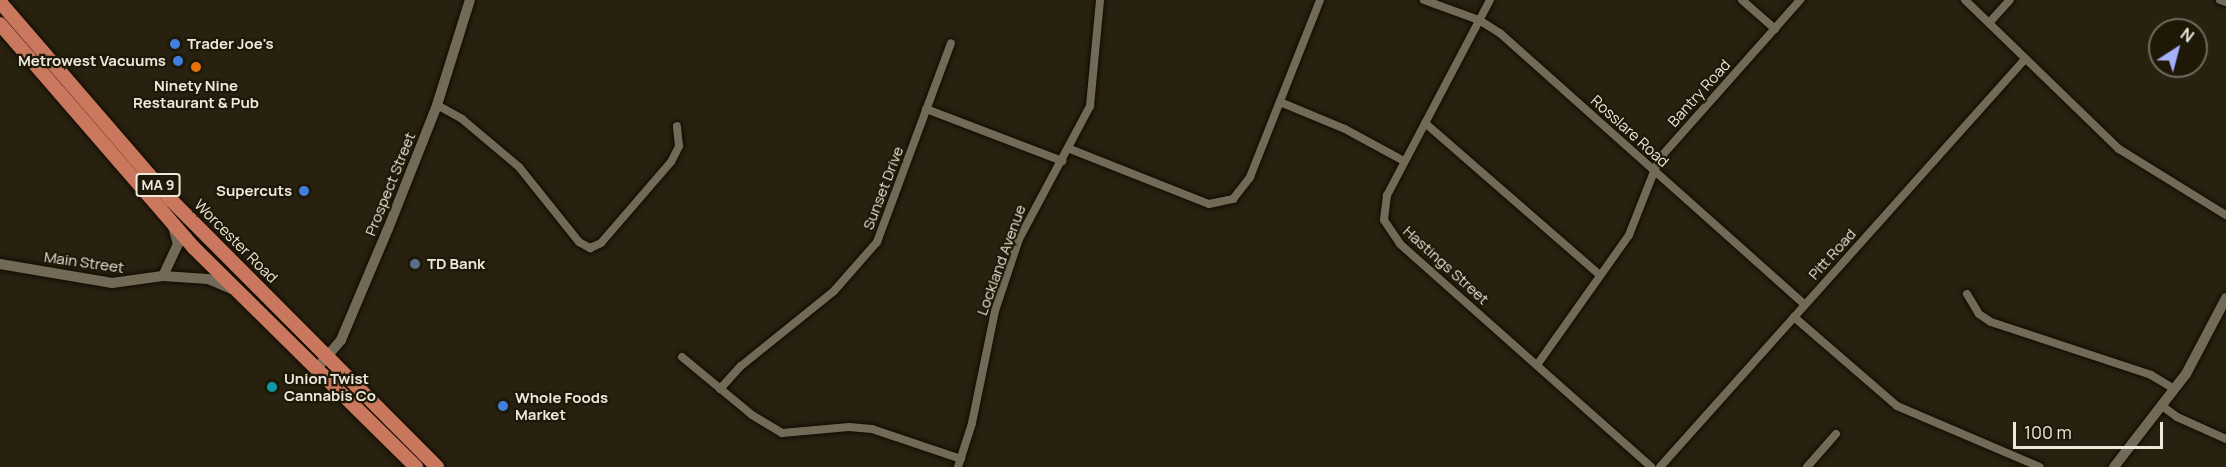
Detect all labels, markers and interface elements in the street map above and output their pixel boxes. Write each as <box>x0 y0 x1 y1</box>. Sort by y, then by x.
north arrow <box>2148 18 2208 78</box>
text: N <box>2176 23 2199 47</box>
place label: Trader Joe's <box>187 35 274 53</box>
marker: Trader Joe's <box>168 37 182 51</box>
place label: Metrowest Vacuums <box>18 52 166 70</box>
marker: Metrowest Vacuums <box>171 54 185 68</box>
street label: Bantry Road <box>1664 56 1734 130</box>
marker: Ninety Nine Restaurant & Pub <box>189 60 203 74</box>
place label: Ninety Nine Restaurant & Pub <box>133 76 259 111</box>
street label: Rosslare Road <box>1587 91 1673 171</box>
street label: Prospect Street <box>361 130 419 238</box>
street label: Sunset Drive <box>859 144 907 232</box>
road number: MA 9 <box>136 174 180 196</box>
place label: Supercuts <box>216 182 292 200</box>
marker: Supercuts <box>297 184 311 198</box>
street label: Worcester Road <box>191 196 281 286</box>
street label: Lockland Avenue <box>973 202 1029 318</box>
street label: Hastings Street <box>1400 222 1492 308</box>
street label: Pitt Road <box>1804 225 1860 283</box>
street label: Main Street <box>43 247 125 277</box>
place label: TD Bank <box>427 255 485 273</box>
marker: TD Bank <box>408 257 422 271</box>
place label: Union Twist Cannabis Co <box>284 369 376 404</box>
marker: Union Twist Cannabis Co <box>265 380 279 394</box>
place label: Whole Foods Market <box>515 388 608 423</box>
marker: Whole Foods Market <box>496 399 510 413</box>
scale bar <box>2016 410 2166 448</box>
text: 100 m <box>2024 420 2072 444</box>

